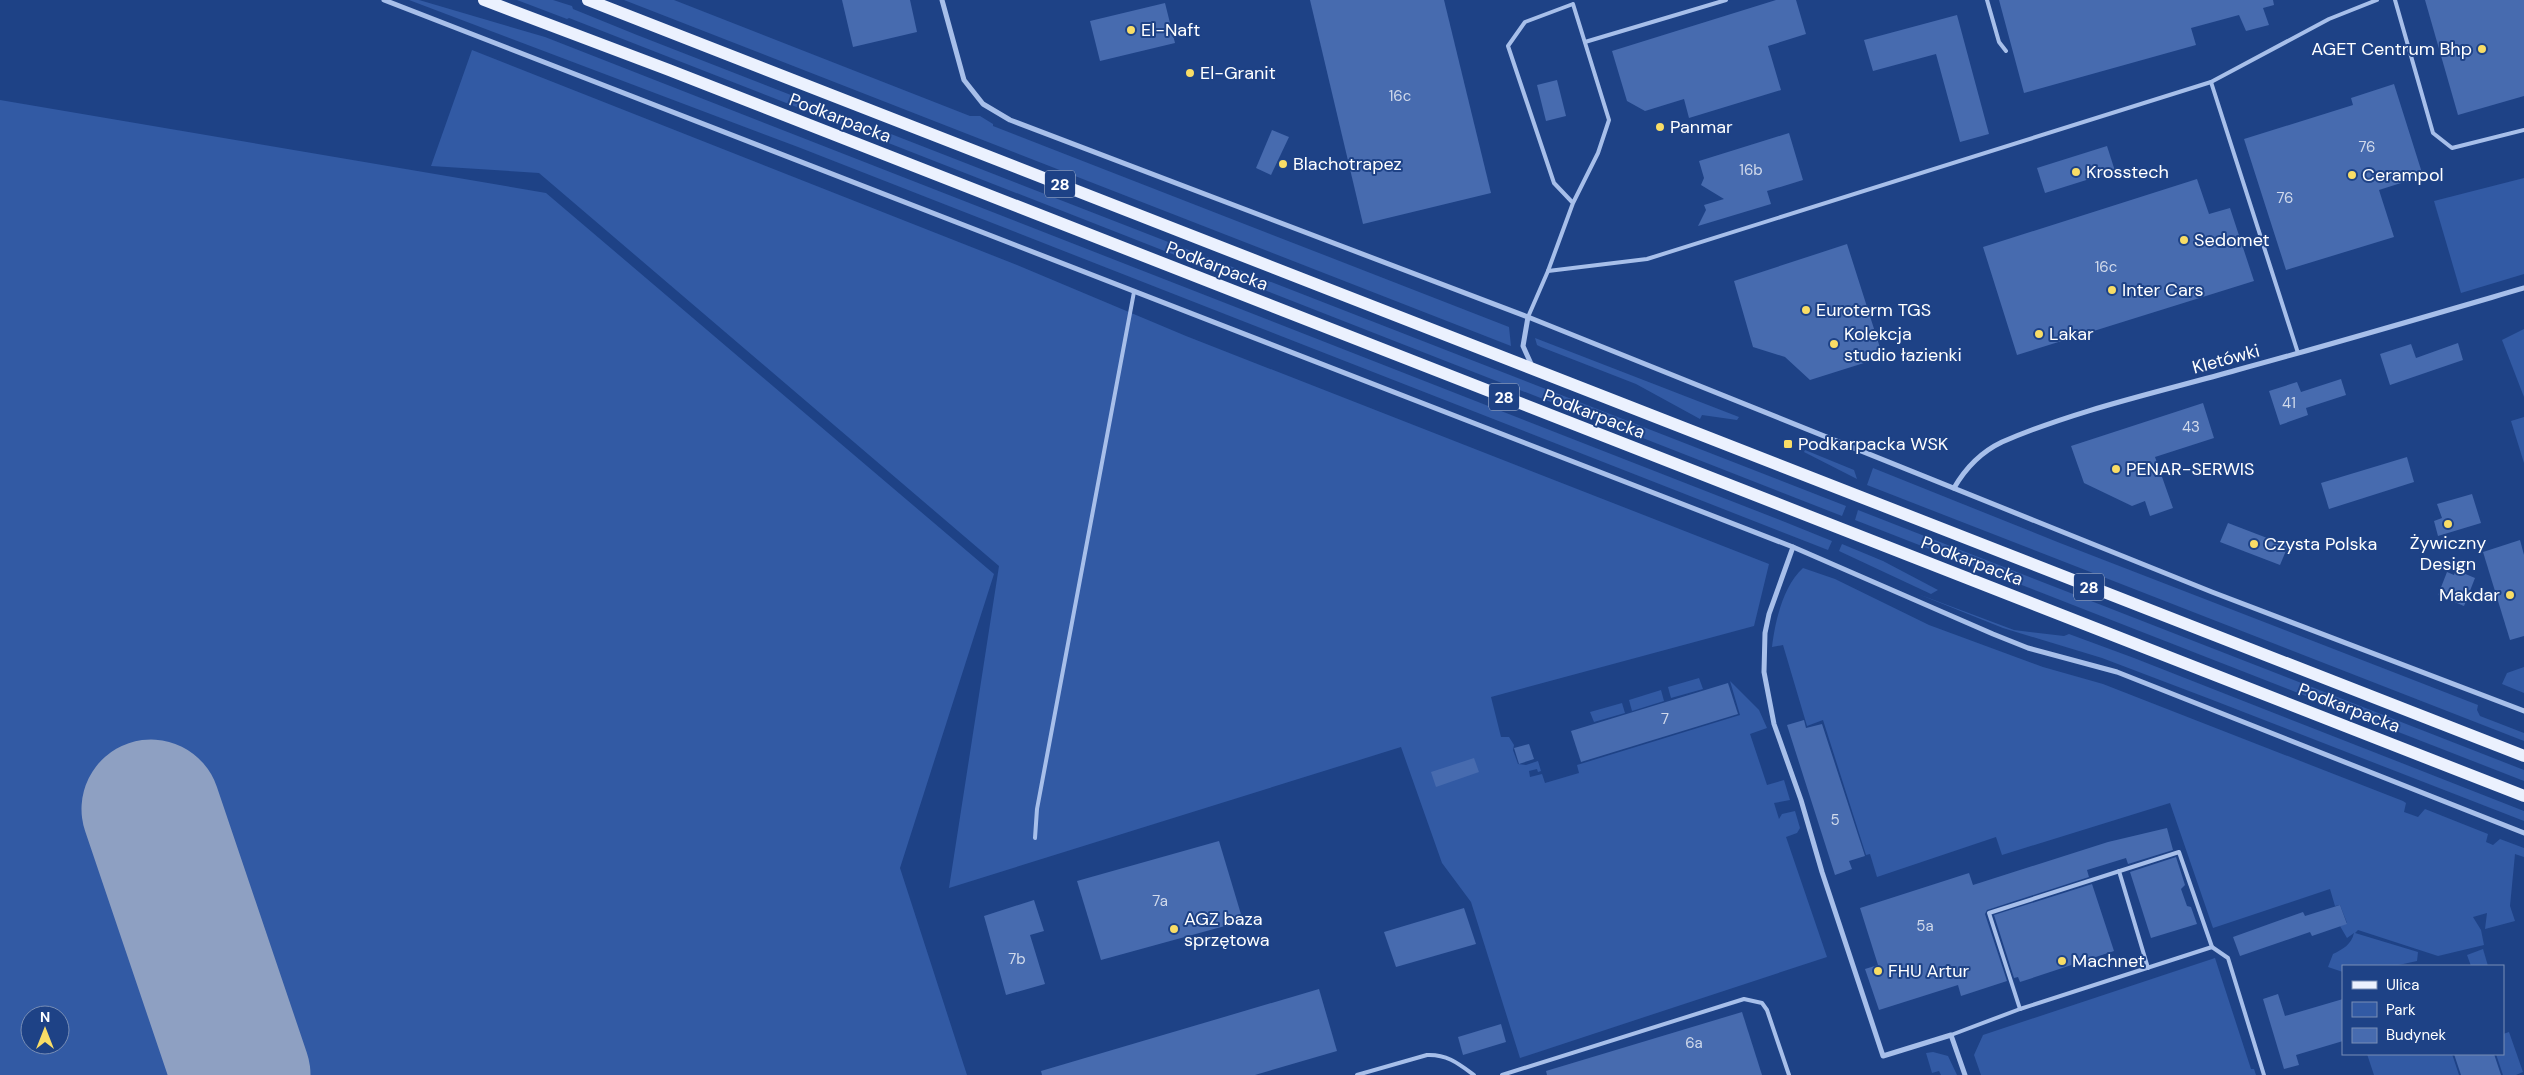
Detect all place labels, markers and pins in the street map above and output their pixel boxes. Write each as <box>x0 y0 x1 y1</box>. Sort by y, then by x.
place label: El-Naft <box>1141 18 1200 42</box>
marker: El-Naft <box>1125 24 1137 36</box>
place label: AGET Centrum Bhp <box>2311 37 2472 61</box>
marker: AGET Centrum Bhp <box>2476 43 2488 55</box>
place label: El-Granit <box>1200 61 1276 85</box>
marker: El-Granit <box>1184 67 1196 79</box>
place label: Panmar <box>1670 115 1733 139</box>
marker: Panmar <box>1654 121 1666 133</box>
place label: Blachotrapez <box>1293 152 1402 176</box>
marker: Blachotrapez <box>1277 158 1289 170</box>
place label: Krosstech <box>2086 160 2169 184</box>
place label: Cerampol <box>2362 163 2444 187</box>
marker: Krosstech <box>2070 166 2082 178</box>
marker: Cerampol <box>2346 169 2358 181</box>
place label: Sedomet <box>2194 228 2270 252</box>
marker: Sedomet <box>2178 234 2190 246</box>
place label: Inter Cars <box>2122 278 2203 302</box>
marker: Inter Cars <box>2106 284 2118 296</box>
place label: Euroterm TGS <box>1816 298 1931 322</box>
marker: Euroterm TGS <box>1800 304 1812 316</box>
place label: Kolekcja studio łazienki <box>1844 322 1962 367</box>
place label: Lakar <box>2049 322 2094 346</box>
marker: Lakar <box>2033 328 2045 340</box>
marker: Kolekcja studio łazienki <box>1828 338 1840 350</box>
place label: Podkarpacka WSK <box>1798 432 1949 456</box>
marker: Podkarpacka WSK <box>1782 438 1794 450</box>
place label: PENAR-SERWIS <box>2126 457 2255 481</box>
marker: PENAR-SERWIS <box>2110 463 2122 475</box>
marker: Żywiczny Design <box>2442 518 2454 530</box>
place label: Żywiczny Design <box>2410 531 2486 576</box>
place label: Czysta Polska <box>2264 532 2377 556</box>
marker: Czysta Polska <box>2248 538 2260 550</box>
place label: Makdar <box>2439 583 2500 607</box>
marker: Makdar <box>2504 589 2516 601</box>
place label: AGZ baza sprzętowa <box>1184 907 1269 952</box>
marker: AGZ baza sprzętowa <box>1168 923 1180 935</box>
place label: Machnet <box>2072 949 2145 973</box>
marker: Machnet <box>2056 955 2068 967</box>
place label: FHU Artur <box>1888 959 1969 983</box>
marker: FHU Artur <box>1872 965 1884 977</box>

